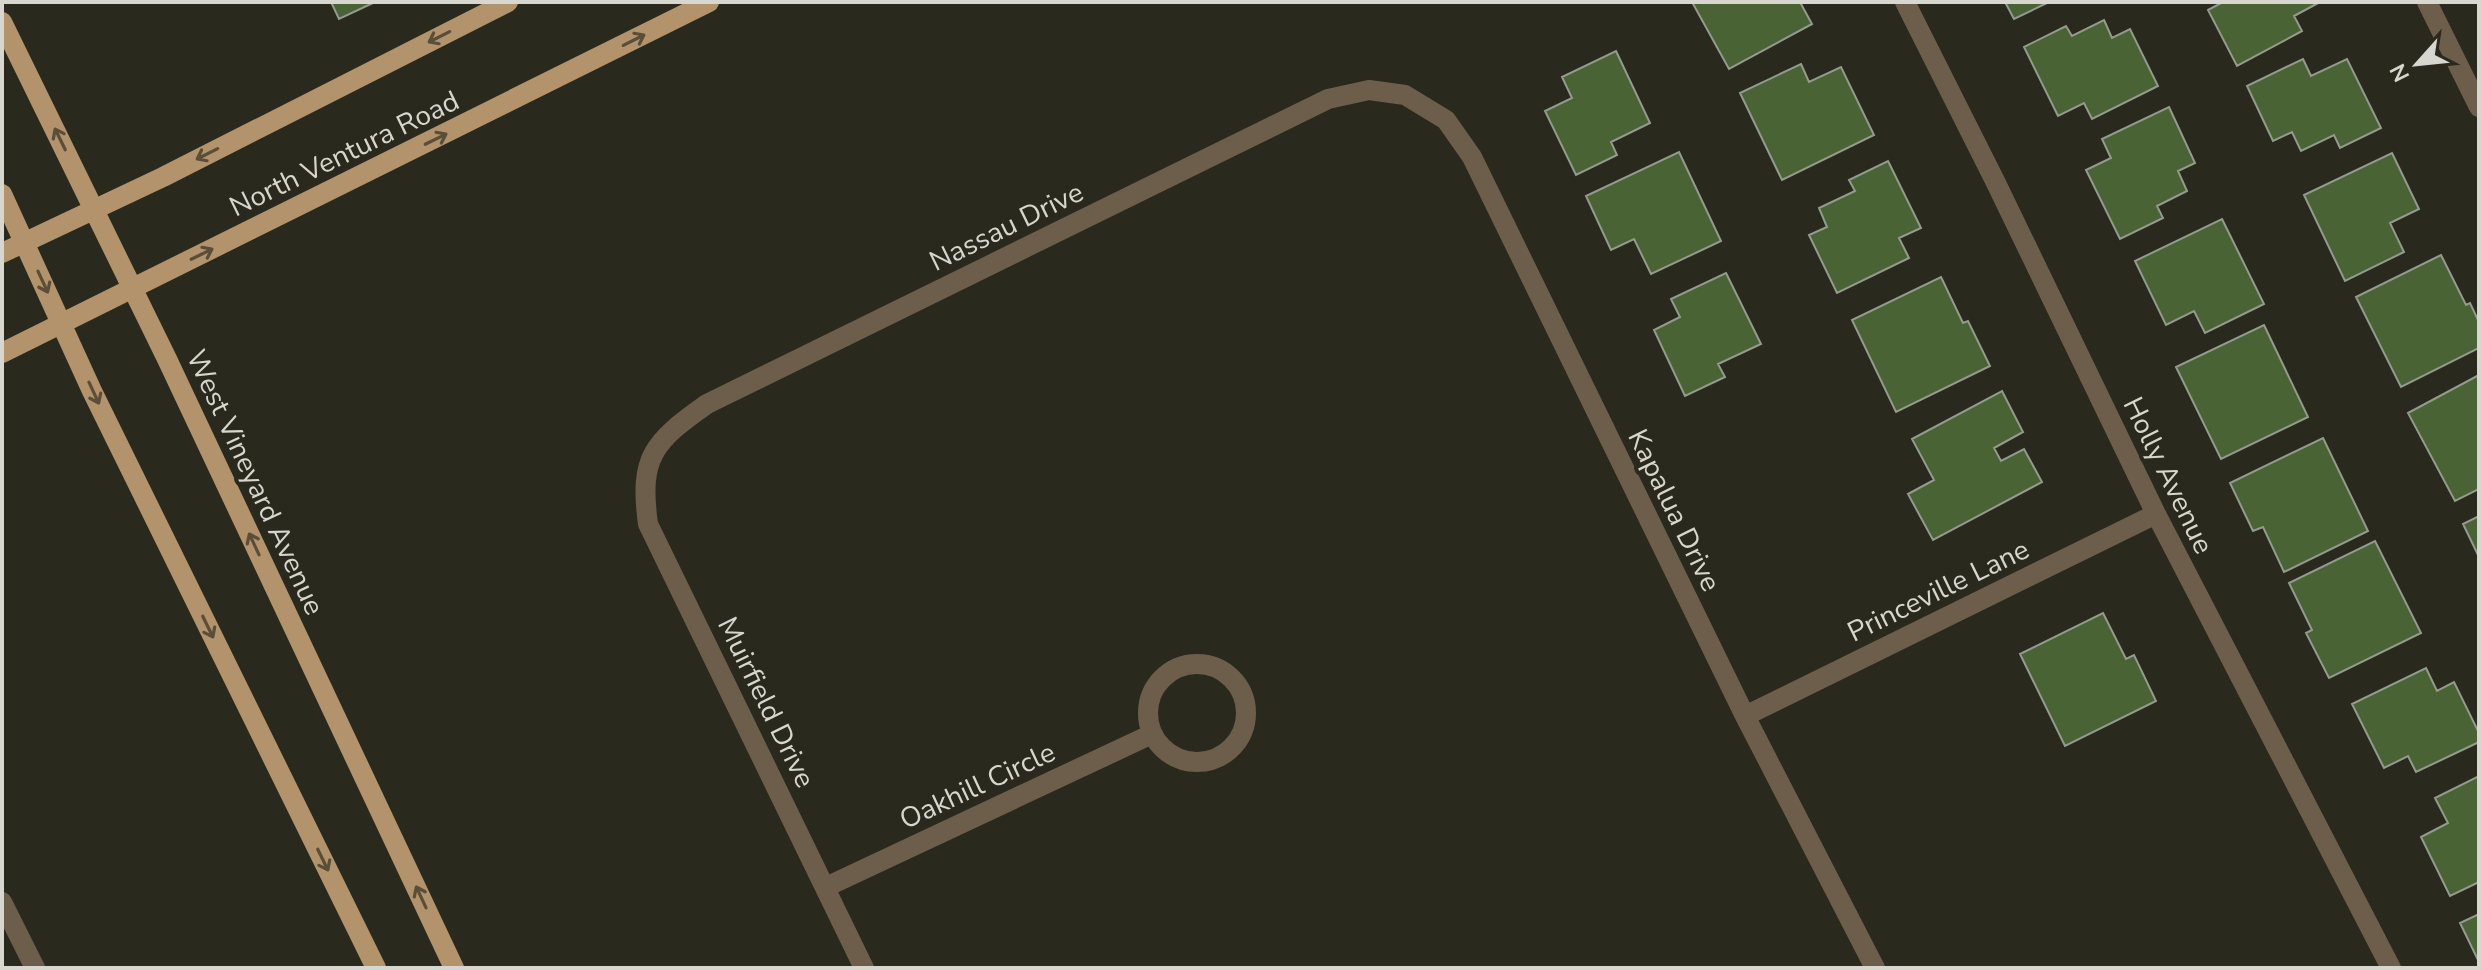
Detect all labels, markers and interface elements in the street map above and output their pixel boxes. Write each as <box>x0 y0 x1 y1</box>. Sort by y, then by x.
north arrow <box>2377 24 2457 104</box>
one-way arrow <box>427 30 451 45</box>
one-way arrow <box>622 32 646 48</box>
text: N <box>2383 58 2417 87</box>
street label: North Ventura Road <box>223 82 466 226</box>
one-way arrow <box>51 127 67 151</box>
one-way arrow <box>423 131 447 146</box>
one-way arrow <box>195 147 219 163</box>
street label: Nassau Drive <box>923 173 1090 281</box>
one-way arrow <box>190 245 214 261</box>
one-way arrow <box>36 270 51 294</box>
street label: West Vineyard Avenue <box>177 344 333 621</box>
one-way arrow <box>87 381 102 405</box>
street label: Holly Avenue <box>2114 391 2222 560</box>
street label: Kapalua Drive <box>1618 423 1730 598</box>
street label: Princeville Lane <box>1841 531 2036 651</box>
one-way arrow <box>246 532 261 556</box>
street label: Muirfield Drive <box>708 611 824 794</box>
one-way arrow <box>201 614 217 638</box>
street label: Oakhill Circle <box>893 733 1061 839</box>
one-way arrow <box>316 847 332 871</box>
one-way arrow <box>413 886 428 910</box>

